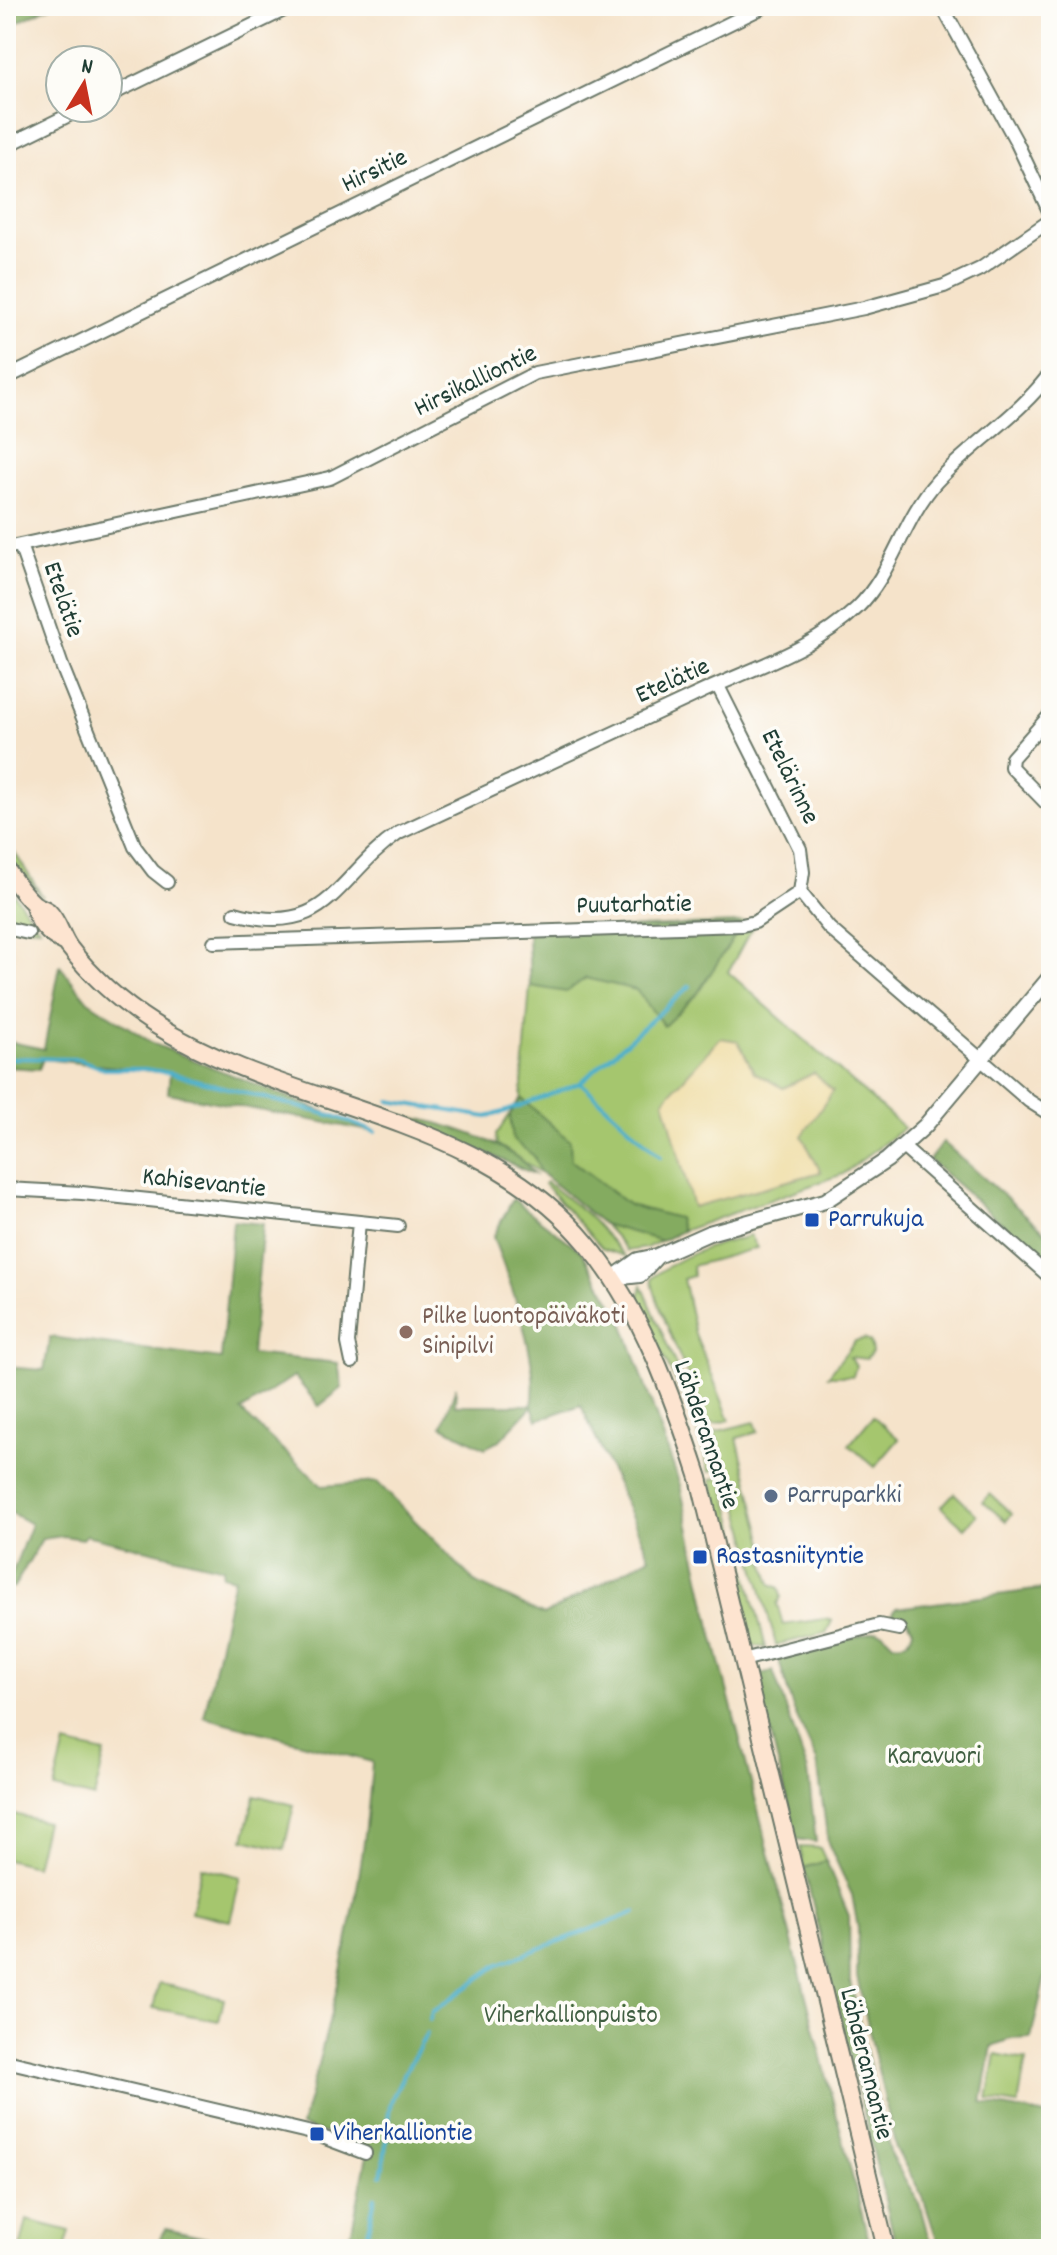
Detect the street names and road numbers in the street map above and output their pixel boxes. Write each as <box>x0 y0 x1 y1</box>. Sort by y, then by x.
street label: Hirsitie <box>336 140 414 204</box>
street label: Hirsikalliontie <box>408 336 544 428</box>
street label: Etelätie <box>32 557 92 643</box>
street label: Etelätie <box>630 649 716 715</box>
street label: Etelärinne <box>750 723 828 831</box>
street label: Puutarhatie <box>576 886 692 926</box>
street label: Kahisevantie <box>140 1159 268 1209</box>
street label: Lähderannantie <box>662 1356 748 1514</box>
street label: Lähderannantie <box>828 1984 902 2144</box>

